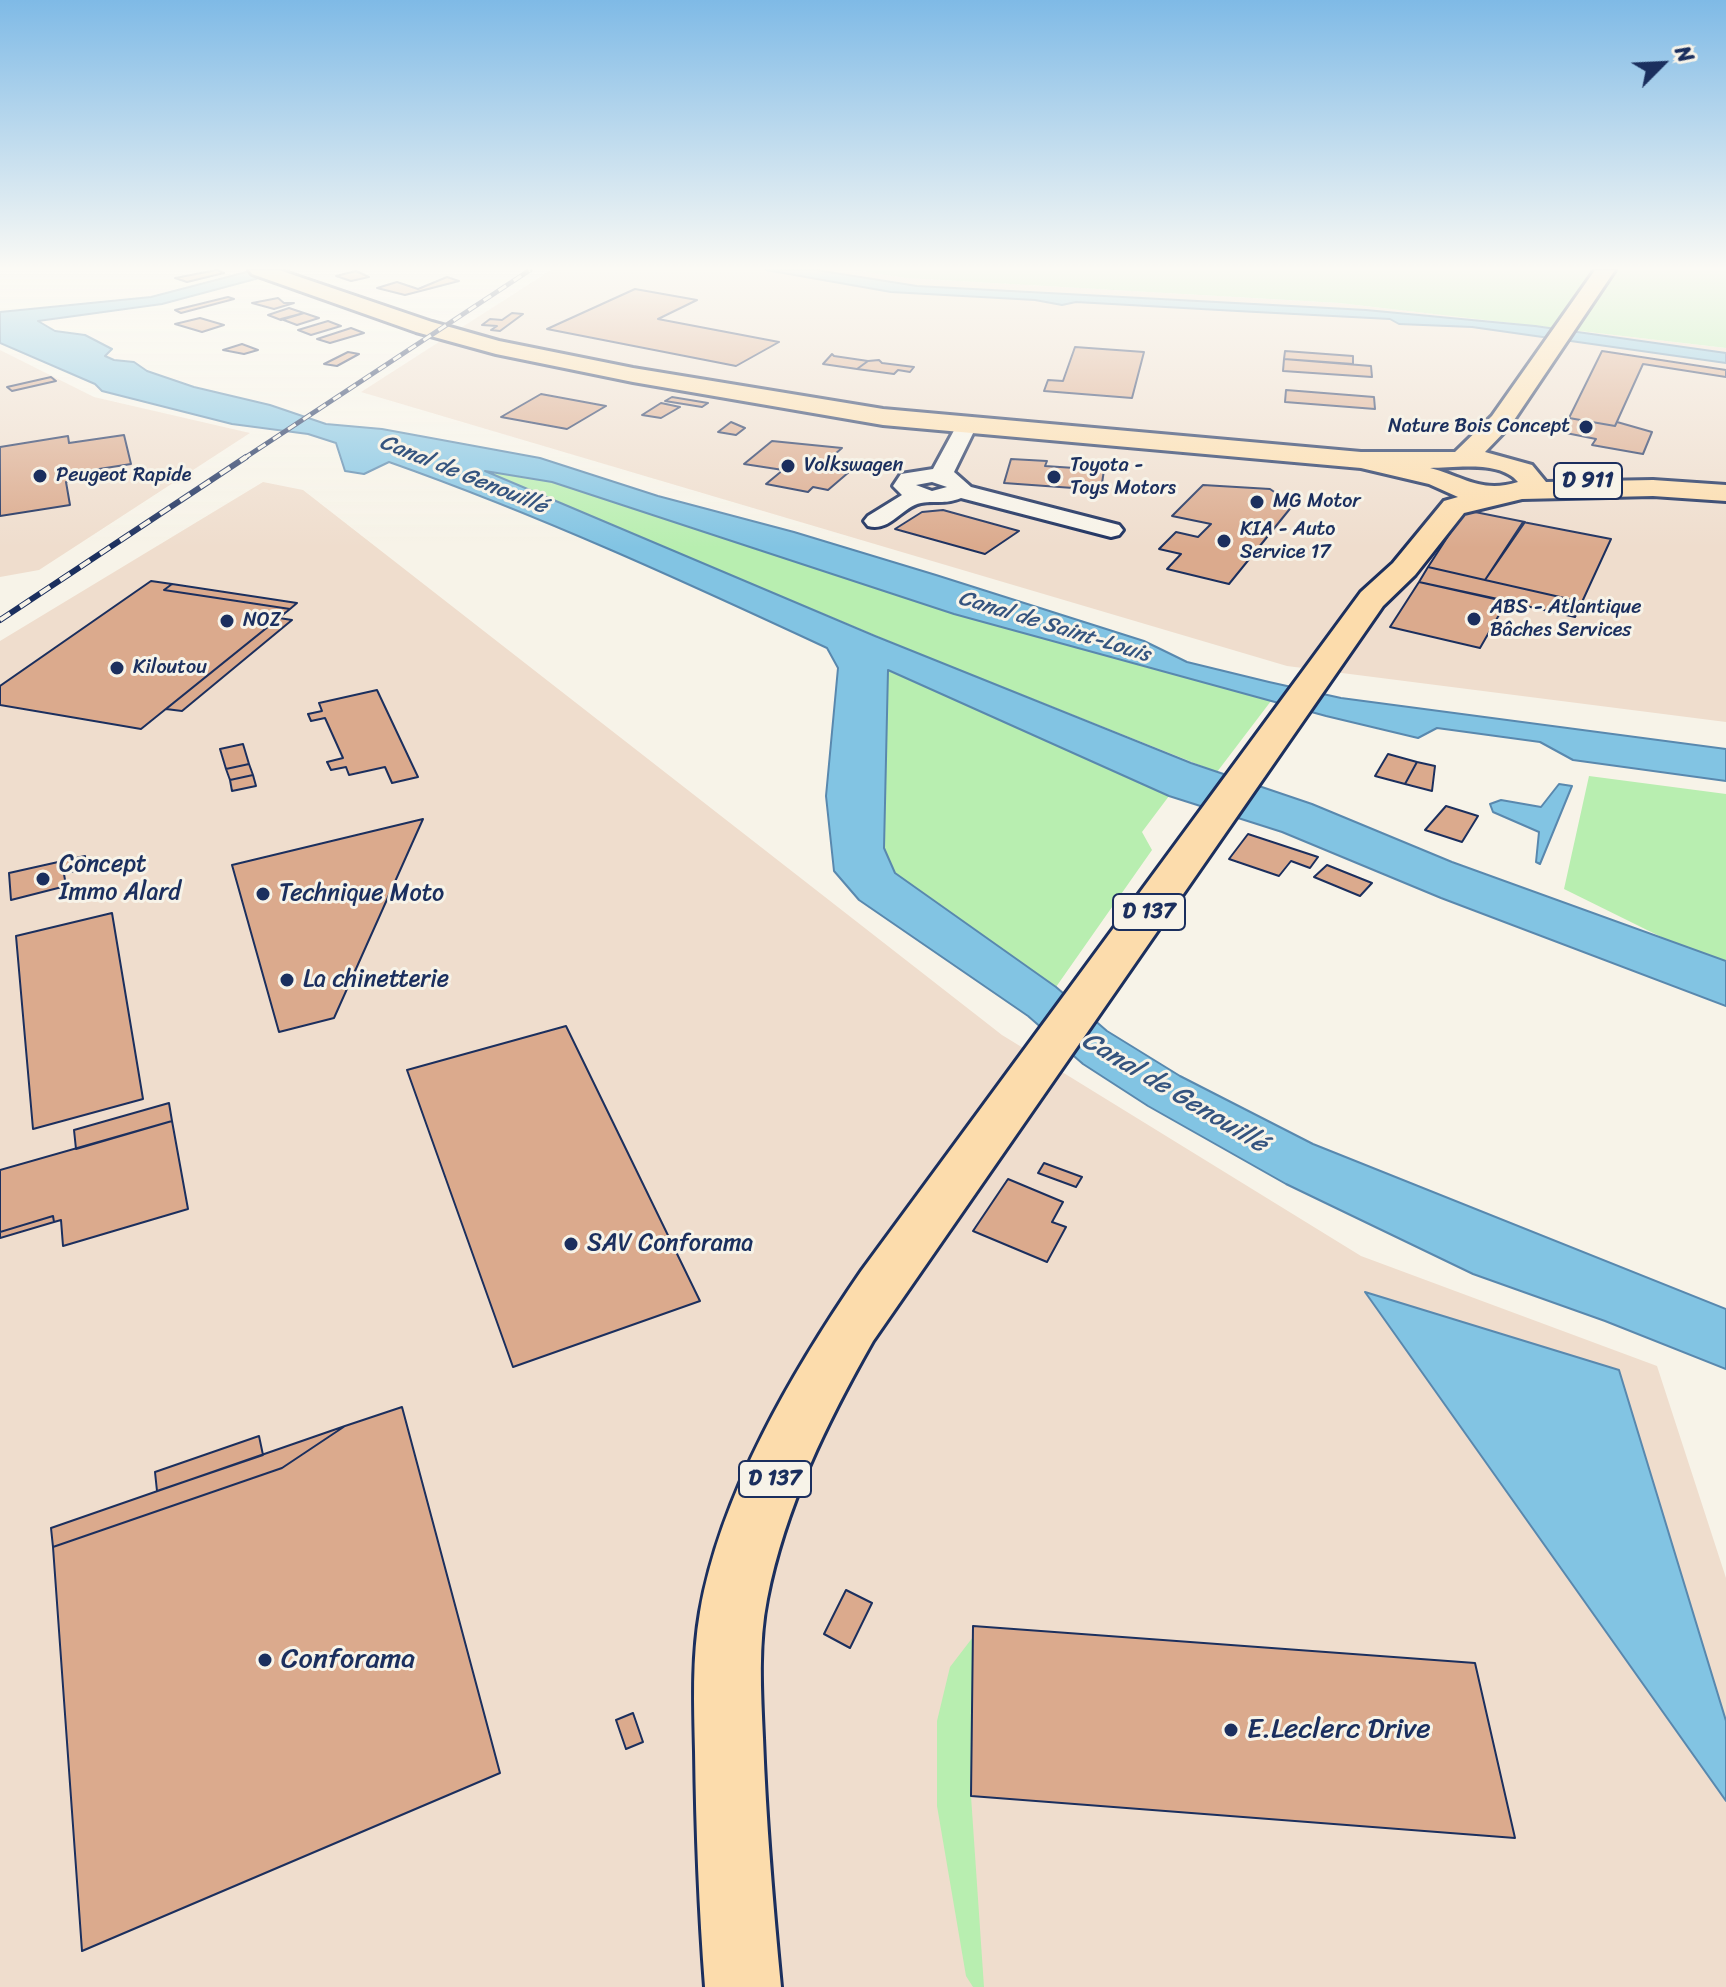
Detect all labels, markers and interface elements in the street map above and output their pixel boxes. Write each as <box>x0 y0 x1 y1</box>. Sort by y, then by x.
north arrow <box>1622 24 1702 104</box>
text: N <box>1663 39 1705 69</box>
place label: Nature Bois Concept <box>1388 415 1570 439</box>
marker: Nature Bois Concept <box>1577 418 1595 436</box>
water label: Canal de Genouillé <box>376 429 550 521</box>
place label: Volkswagen <box>804 454 903 478</box>
place label: Toyota - Toys Motors <box>1070 454 1176 501</box>
marker: Volkswagen <box>779 457 797 475</box>
road number: D 911 <box>1554 463 1622 499</box>
place label: Peugeot Rapide <box>56 464 191 488</box>
marker: Peugeot Rapide <box>31 467 49 485</box>
marker: Toyota - Toys Motors <box>1045 468 1063 486</box>
place label: MG Motor <box>1273 490 1361 514</box>
marker: MG Motor <box>1248 493 1266 511</box>
place label: KIA - Auto Service 17 <box>1240 518 1335 565</box>
marker: KIA - Auto Service 17 <box>1215 532 1233 550</box>
water label: Canal de Saint-Louis <box>955 585 1153 669</box>
place label: ABS - Atlantique Bâches Services <box>1490 596 1641 643</box>
place label: NOZ <box>243 609 281 633</box>
marker: ABS - Atlantique Bâches Services <box>1465 610 1483 628</box>
marker: NOZ <box>218 612 236 630</box>
place label: Kiloutou <box>133 656 207 680</box>
marker: Kiloutou <box>108 659 126 677</box>
place label: Concept Immo Alard <box>59 851 181 907</box>
marker: Concept Immo Alard <box>34 870 52 888</box>
place label: Technique Moto <box>279 880 444 908</box>
marker: Technique Moto <box>254 885 272 903</box>
road number: D 137 <box>1113 894 1185 930</box>
place label: La chinetterie <box>303 966 449 994</box>
marker: La chinetterie <box>278 971 296 989</box>
water label: Canal de Genouillé <box>1076 1025 1272 1161</box>
place label: SAV Conforama <box>587 1230 753 1258</box>
marker: SAV Conforama <box>562 1235 580 1253</box>
road number: D 137 <box>739 1461 811 1497</box>
place label: Conforama <box>281 1643 415 1677</box>
marker: Conforama <box>256 1651 274 1669</box>
place label: E.Leclerc Drive <box>1247 1713 1431 1747</box>
marker: E.Leclerc Drive <box>1222 1721 1240 1739</box>

